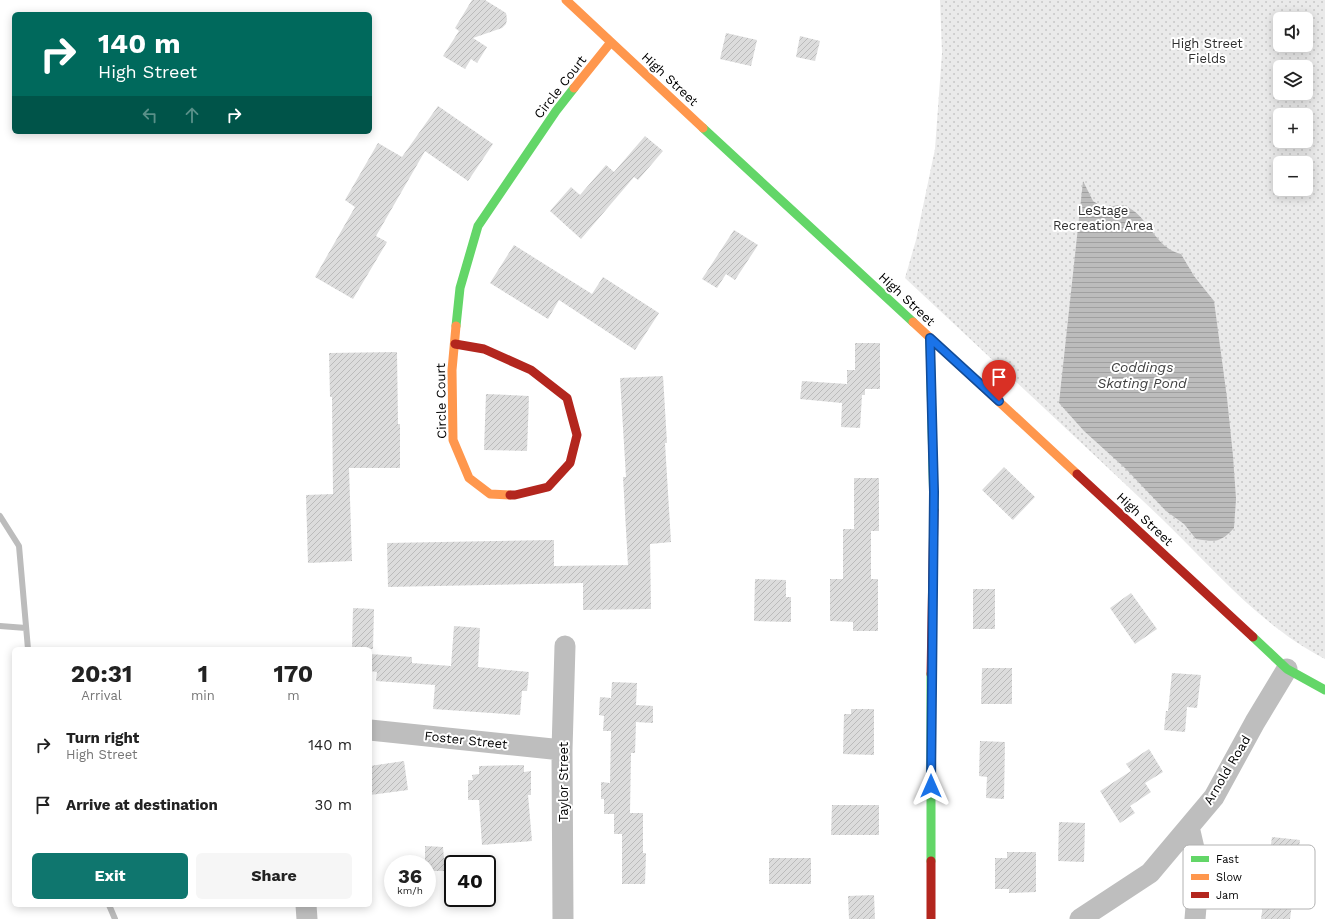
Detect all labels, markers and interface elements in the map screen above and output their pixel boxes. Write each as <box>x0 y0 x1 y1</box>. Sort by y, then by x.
map controls <box>1273 12 1313 196</box>
button: sound <box>1273 12 1313 52</box>
text: 140 m <box>98 27 181 60</box>
icon: right <box>32 28 84 80</box>
park label: High Street Fields <box>1171 36 1243 66</box>
street label: High Street <box>639 49 702 109</box>
street label: Circle Court <box>531 52 590 121</box>
button: layers <box>1273 60 1313 100</box>
text: High Street <box>98 61 197 82</box>
icon: left <box>139 104 161 126</box>
icon: ahead <box>181 104 203 126</box>
icon: right <box>223 104 245 126</box>
button: + <box>1273 108 1313 148</box>
button: − <box>1273 156 1313 196</box>
park label: LeStage Recreation Area <box>1053 203 1154 233</box>
street label: High Street <box>876 269 939 329</box>
water label: Coddings Skating Pond <box>1097 359 1187 391</box>
pin <box>982 360 1016 401</box>
street label: Circle Court <box>433 362 449 439</box>
icon: arrive <box>988 366 1010 388</box>
street label: High Street <box>1114 489 1177 549</box>
text: 20:31 <box>71 660 132 688</box>
text: 1 <box>198 660 208 688</box>
text: 170 <box>274 660 313 688</box>
text: Arrival <box>81 688 122 703</box>
text: min <box>191 688 215 703</box>
text: m <box>287 688 300 703</box>
street label: Foster Street <box>424 728 509 752</box>
text: Turn right <box>66 729 139 747</box>
street label: Arnold Road <box>1200 733 1254 807</box>
icon: right <box>32 734 54 756</box>
text: 140 m <box>308 736 352 754</box>
street label: Taylor Street <box>556 741 571 822</box>
text: High Street <box>66 747 138 762</box>
position arrow <box>910 765 952 807</box>
icon: arrive <box>32 794 54 816</box>
text: Arrive at destination <box>66 796 218 814</box>
text: 30 m <box>315 796 352 814</box>
legend <box>1183 845 1315 909</box>
button: Exit <box>32 853 188 899</box>
button: Share <box>196 853 352 899</box>
text: Fast <box>1216 853 1239 866</box>
speed limit sign: 40 <box>444 855 496 907</box>
text: 36 <box>398 864 422 888</box>
text: Slow <box>1216 871 1242 884</box>
text: km/h <box>397 885 423 896</box>
text: Jam <box>1216 889 1239 902</box>

